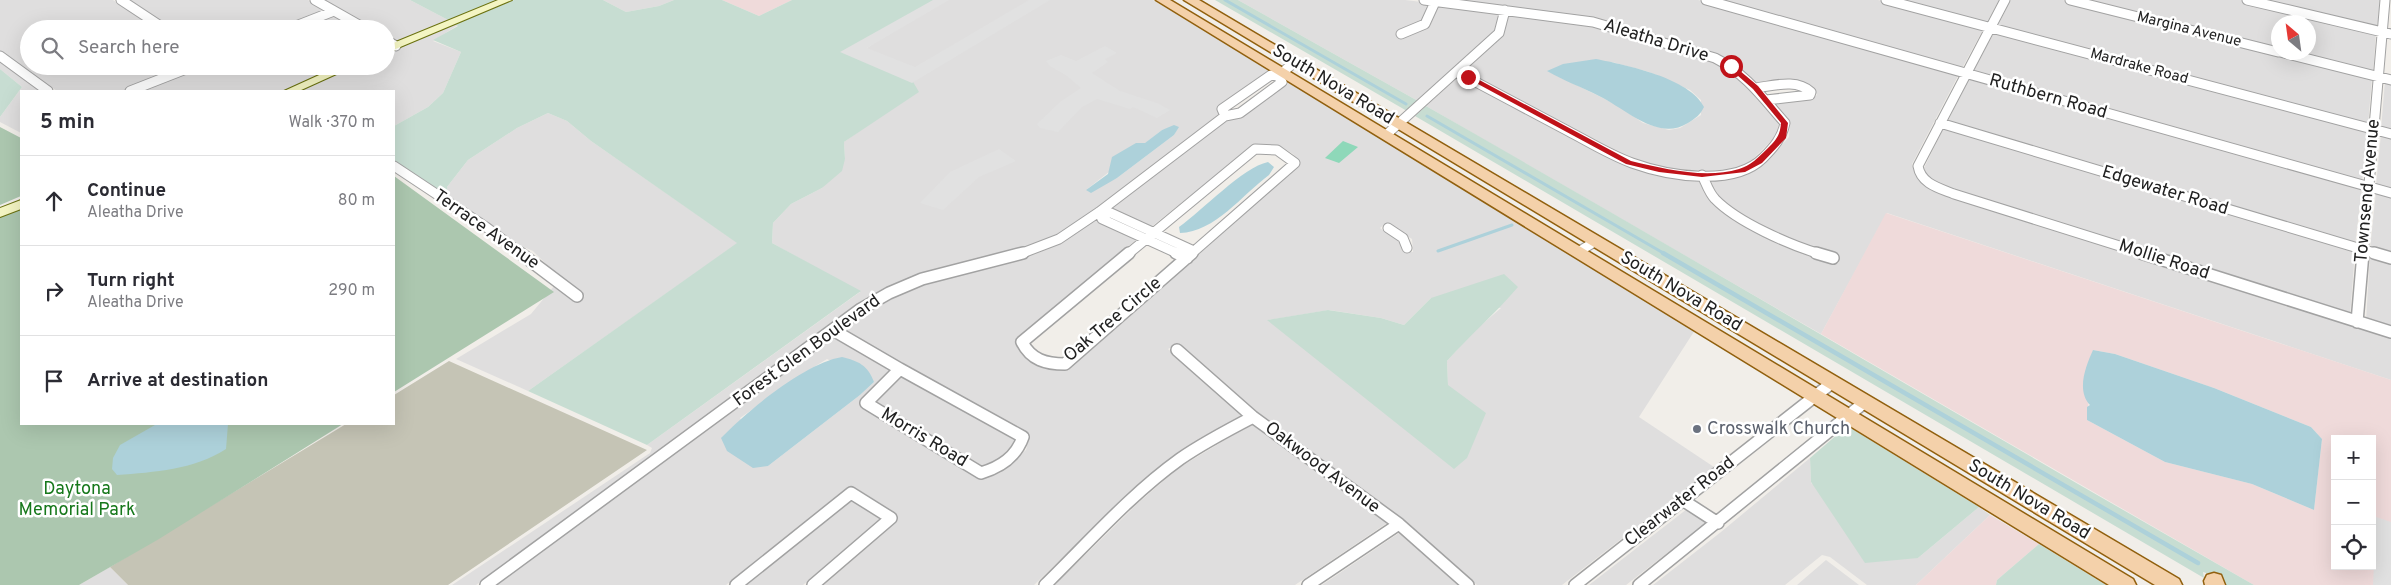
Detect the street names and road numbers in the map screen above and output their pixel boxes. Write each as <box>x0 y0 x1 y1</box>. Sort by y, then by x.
street label: Margina Avenue <box>2135 8 2243 52</box>
street label: Aleatha Drive <box>1601 14 1711 68</box>
street label: South Nova Road <box>1268 40 1398 130</box>
street label: Mardrake Road <box>2088 45 2190 89</box>
street label: Ruthbern Road <box>1986 69 2110 125</box>
street label: Townsend Avenue <box>2350 118 2386 264</box>
street label: Edgewater Road <box>2099 161 2231 221</box>
street label: Terrace Avenue <box>428 185 544 275</box>
street label: Mollie Road <box>2116 235 2212 285</box>
street label: South Nova Road <box>1616 247 1746 337</box>
street label: Oak Tree Circle <box>1059 272 1167 368</box>
street label: Forest Glen Boulevard <box>729 290 885 412</box>
street label: Morris Road <box>876 403 972 473</box>
street label: Oakwood Avenue <box>1260 417 1384 519</box>
street label: Clearwater Road <box>1620 452 1740 552</box>
street label: South Nova Road <box>1964 455 2094 545</box>

